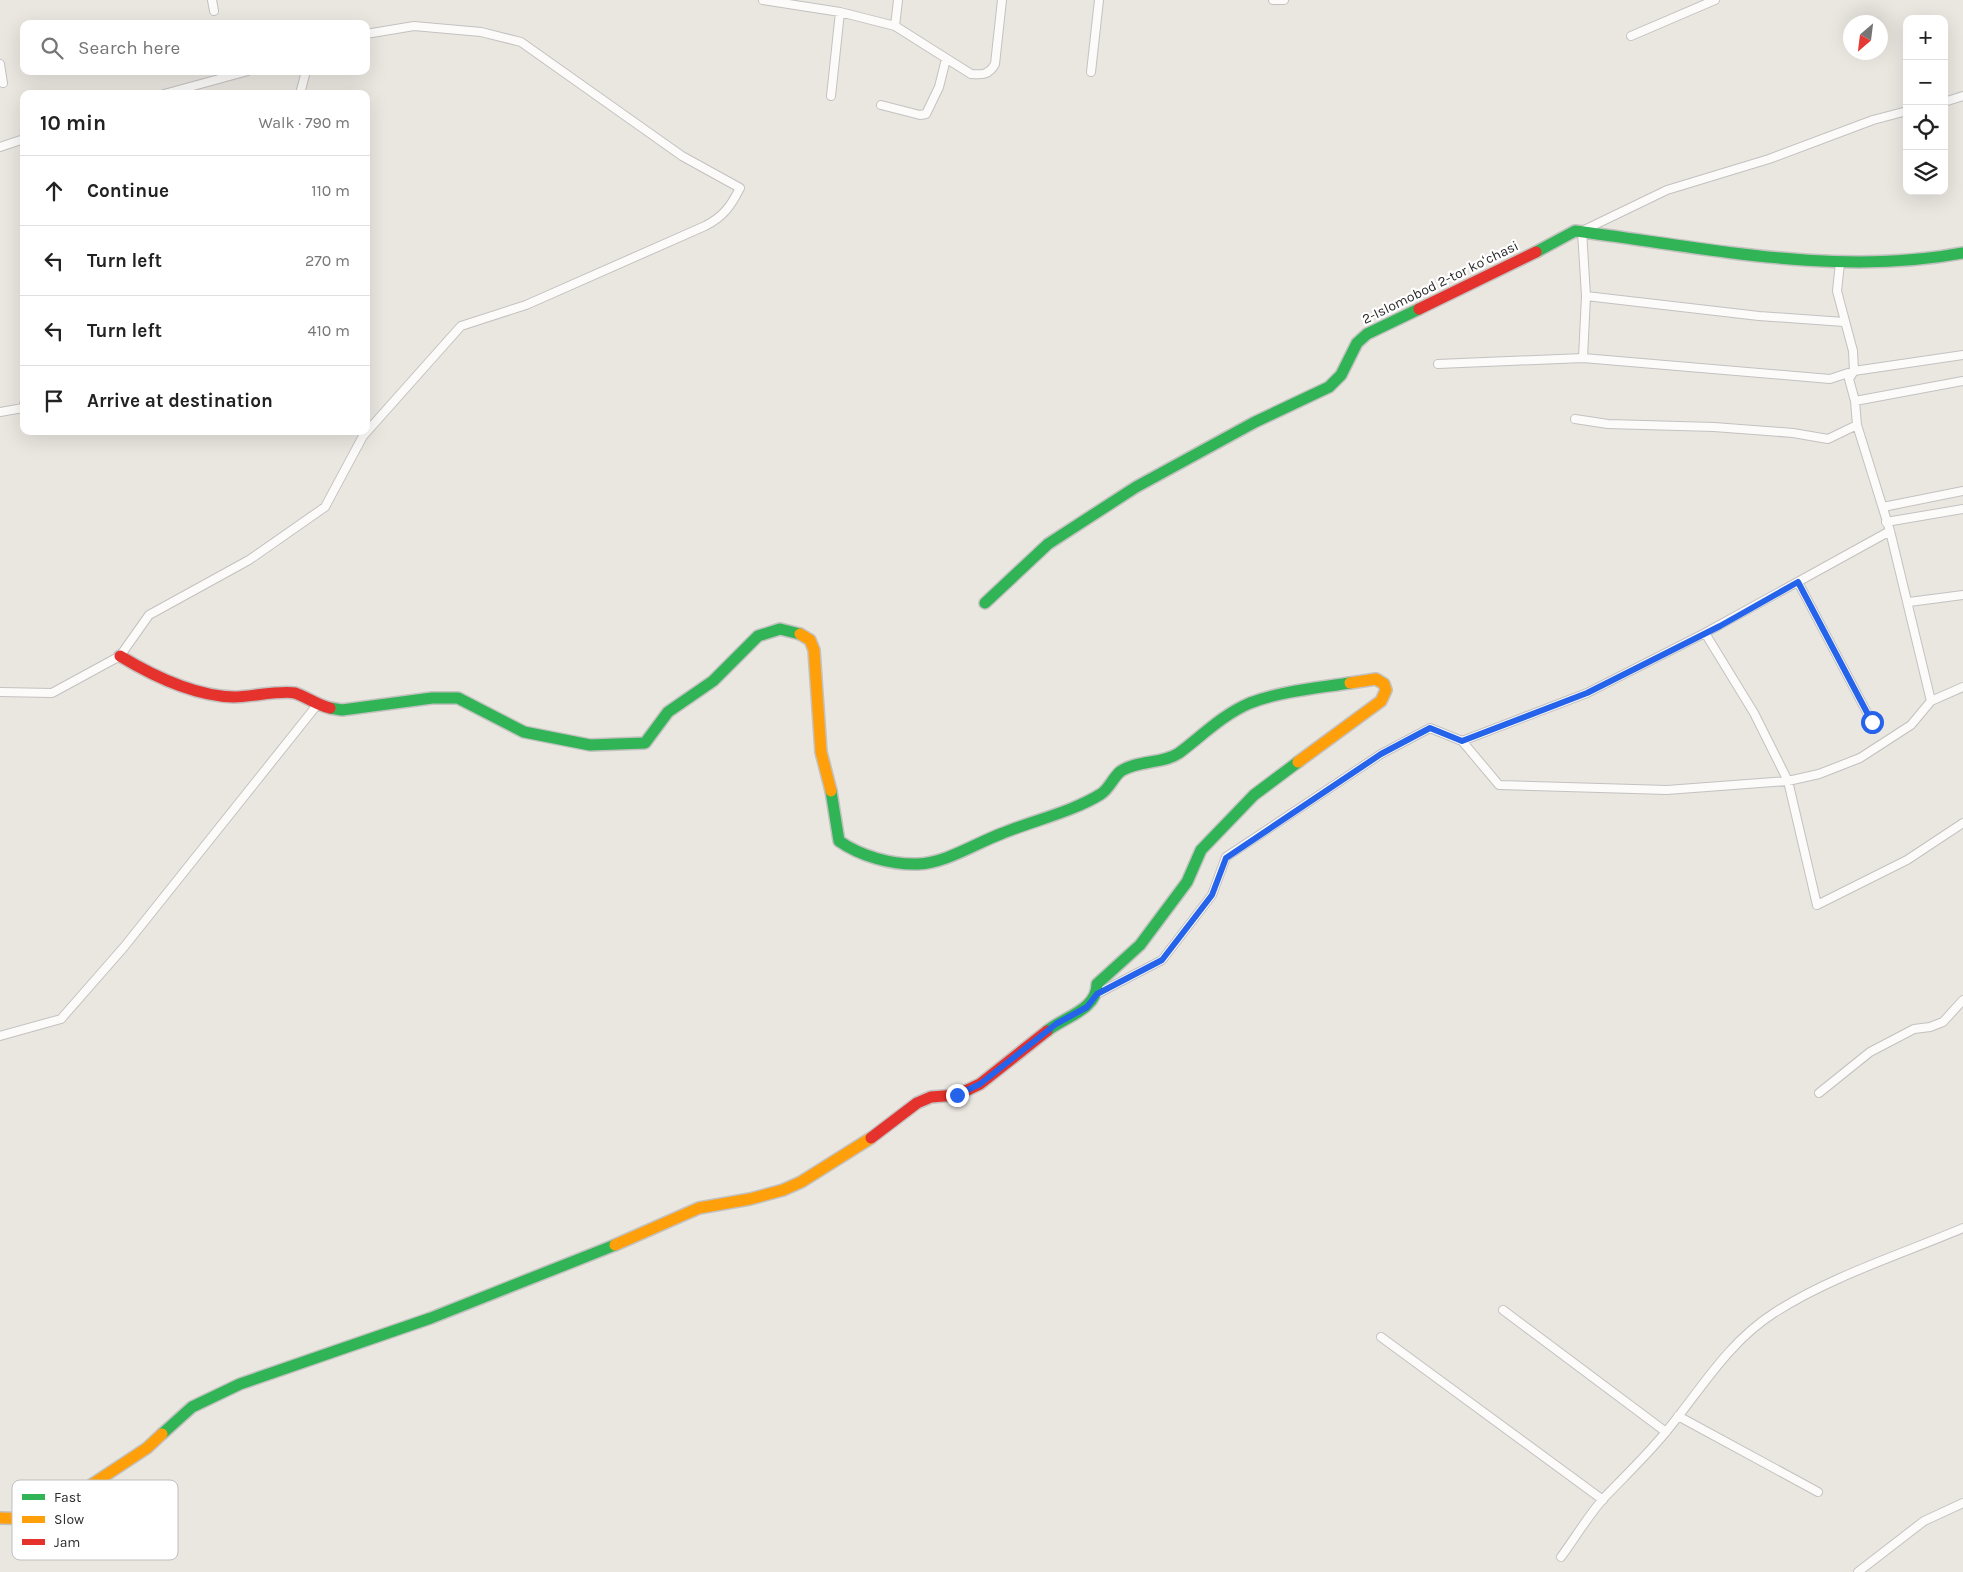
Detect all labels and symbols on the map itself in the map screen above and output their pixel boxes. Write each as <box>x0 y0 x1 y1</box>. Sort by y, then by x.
north arrow <box>1843 15 1888 60</box>
street label: 2-Islomobod 2-tor koʻchasi <box>1359 237 1521 328</box>
route start <box>1861 711 1884 734</box>
route end <box>946 1084 969 1107</box>
legend <box>12 1480 178 1560</box>
text: Fast <box>54 1489 81 1506</box>
text: Slow <box>54 1511 84 1528</box>
text: Jam <box>54 1534 80 1551</box>

